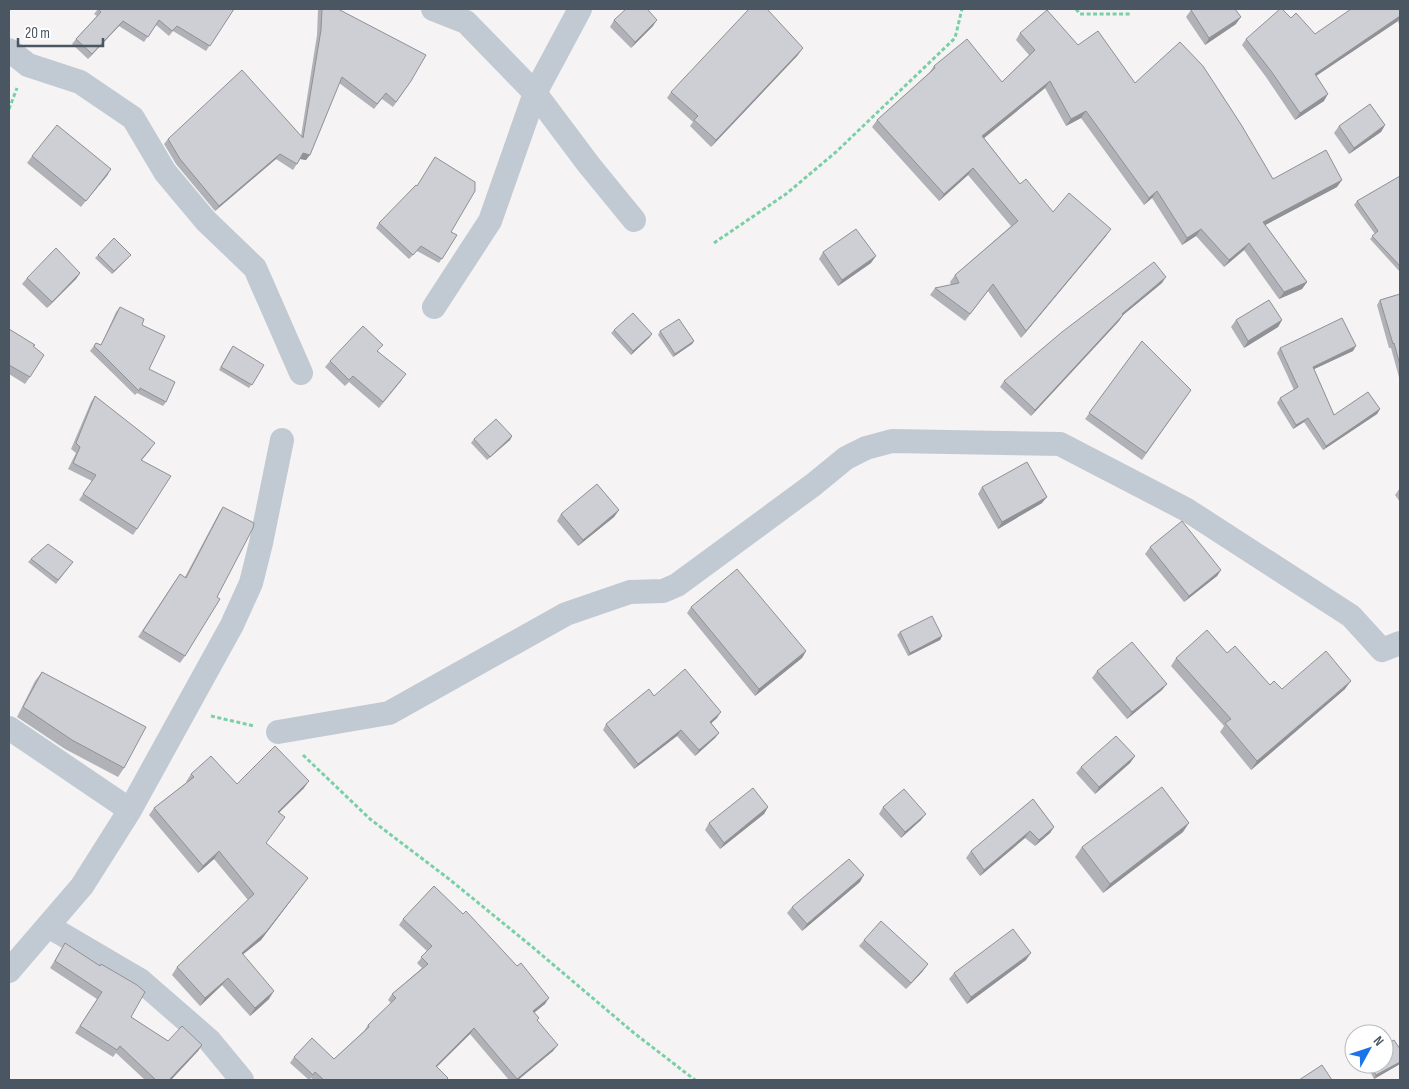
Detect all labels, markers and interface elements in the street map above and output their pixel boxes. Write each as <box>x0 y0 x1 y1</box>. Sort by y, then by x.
scale bar <box>18 15 102 47</box>
text: 20 m <box>25 24 50 43</box>
north arrow <box>1344 1024 1394 1074</box>
text: N <box>1370 1033 1387 1049</box>

